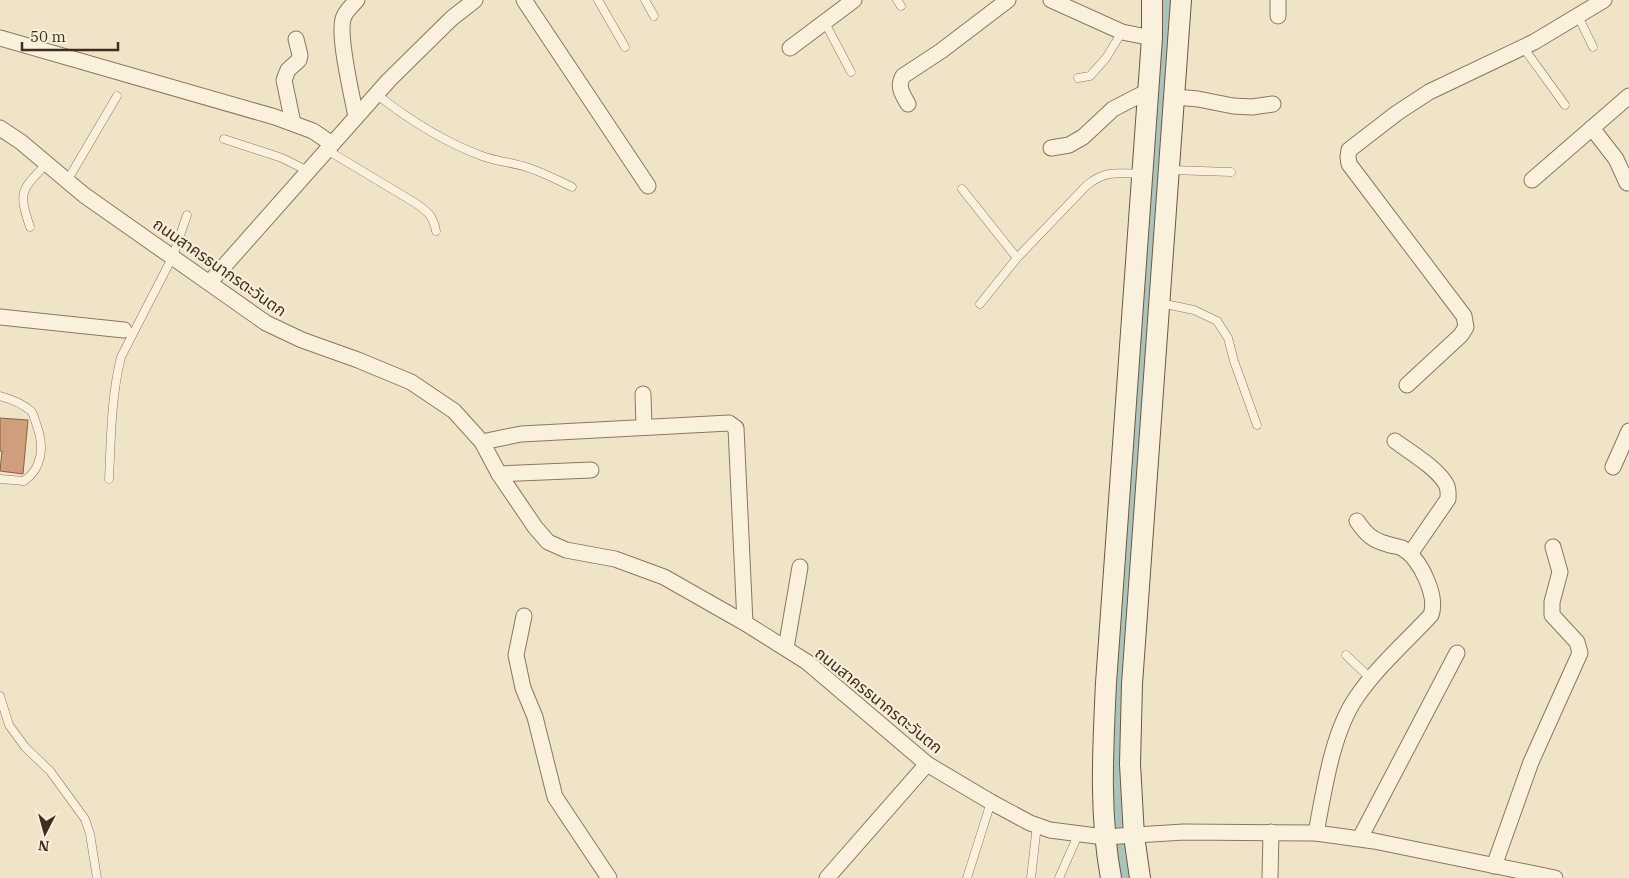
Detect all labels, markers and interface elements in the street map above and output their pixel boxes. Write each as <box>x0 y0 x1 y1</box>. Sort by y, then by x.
scale bar <box>22 20 119 52</box>
text: 50 m <box>30 27 66 46</box>
street label: ถนนสาครธนากรตะวันตก <box>150 214 290 320</box>
street label: ถนนสาครธนากรตะวันตก <box>811 643 947 757</box>
north arrow <box>20 808 70 858</box>
text: N <box>37 836 50 855</box>

